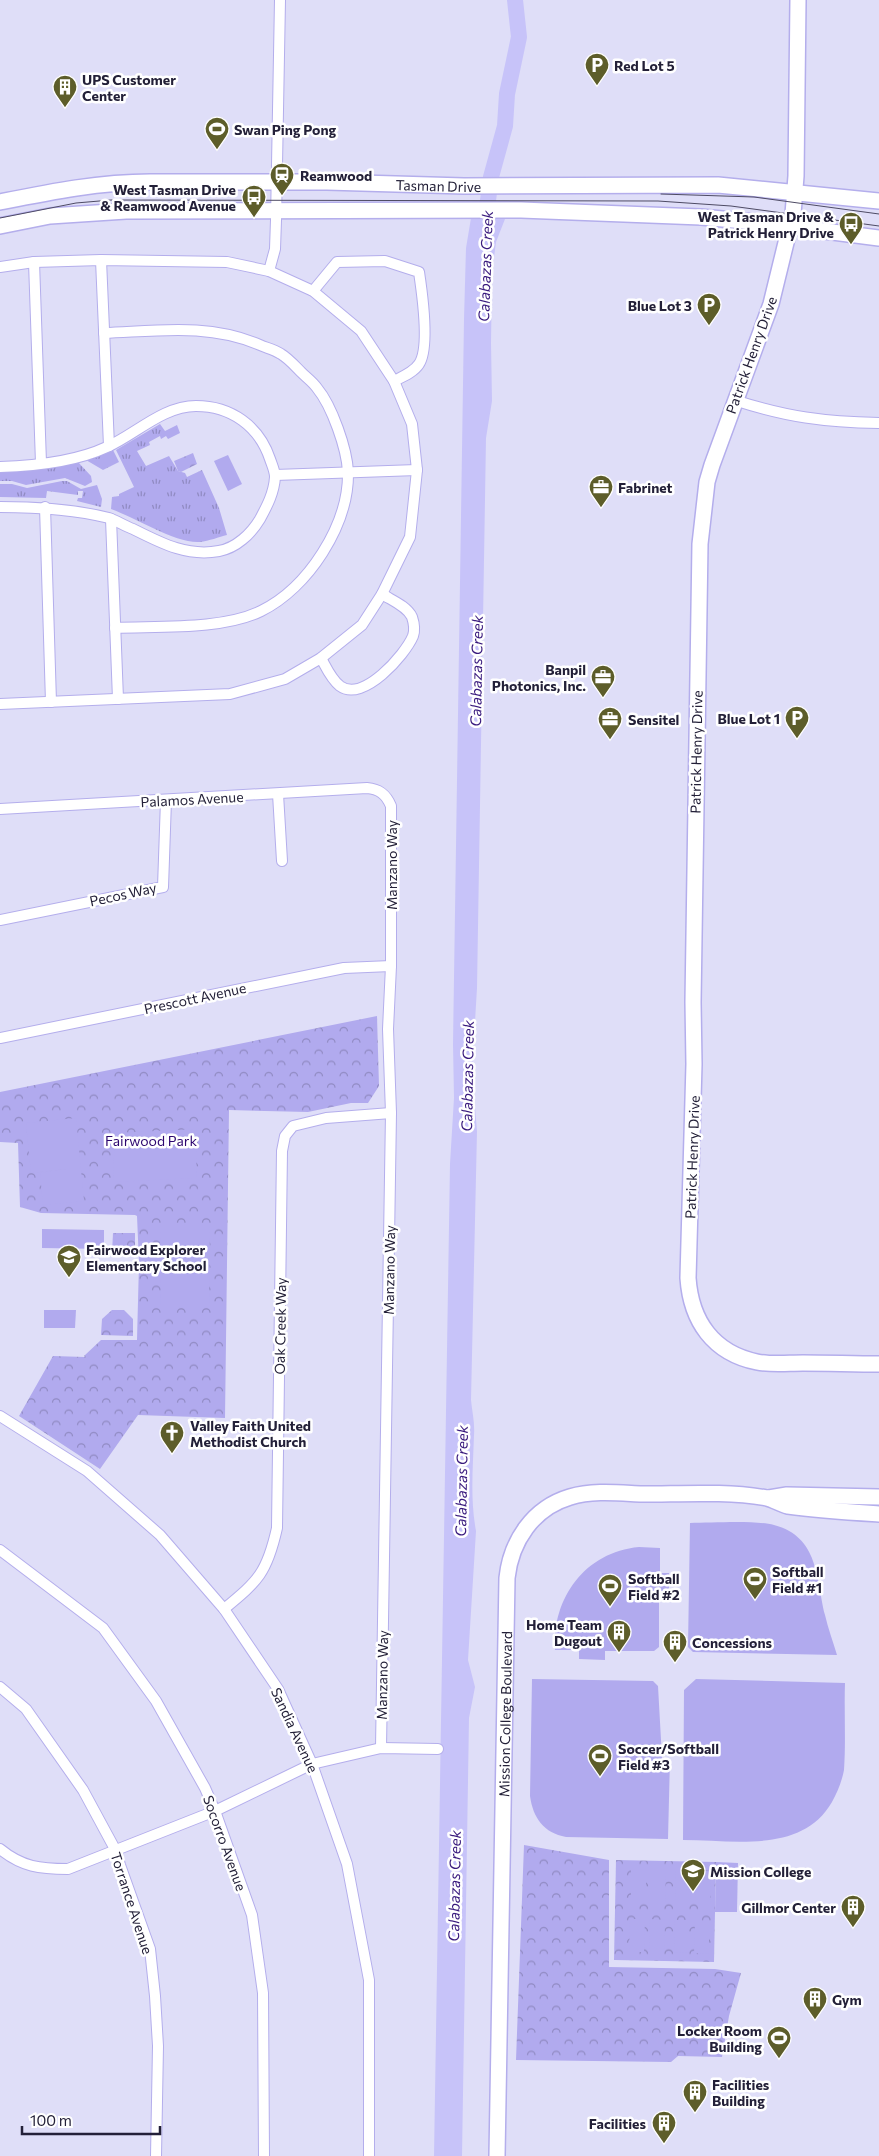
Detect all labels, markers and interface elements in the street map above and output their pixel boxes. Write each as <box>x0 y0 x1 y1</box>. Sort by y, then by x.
parking icon: Red Lot 5 <box>584 52 610 86</box>
place label: Red Lot 5 <box>614 57 675 74</box>
place label: UPS Customer Center <box>82 71 176 104</box>
building icon: UPS Customer Center <box>52 74 78 108</box>
sports icon: Swan Ping Pong <box>204 116 230 150</box>
place label: Swan Ping Pong <box>234 121 336 138</box>
station icon: Reamwood <box>269 162 295 196</box>
place label: Reamwood <box>300 167 372 184</box>
street label: Tasman Drive <box>395 176 481 195</box>
place label: West Tasman Drive & Reamwood Avenue <box>100 181 236 214</box>
bus stop icon: West Tasman Drive & Reamwood Avenue <box>241 184 267 218</box>
place label: West Tasman Drive & Patrick Henry Drive <box>698 208 834 241</box>
water label: Calabazas Creek <box>474 209 496 322</box>
bus stop icon: West Tasman Drive & Patrick Henry Drive <box>838 211 864 245</box>
parking icon: Blue Lot 3 <box>696 292 722 326</box>
street label: Patrick Henry Drive <box>722 294 780 416</box>
place label: Blue Lot 3 <box>628 297 692 314</box>
office icon: Fabrinet <box>588 474 614 508</box>
place label: Fabrinet <box>618 479 673 496</box>
water label: Calabazas Creek <box>466 614 486 727</box>
place label: Banpil Photonics, Inc. <box>492 661 586 694</box>
office icon: Banpil Photonics, Inc. <box>590 664 616 698</box>
street label: Patrick Henry Drive <box>686 690 706 814</box>
parking icon: Blue Lot 1 <box>784 705 810 739</box>
office icon: Sensitel <box>597 706 623 740</box>
place label: Blue Lot 1 <box>718 710 780 727</box>
place label: Sensitel <box>628 711 679 728</box>
street label: Palamos Avenue <box>140 788 244 810</box>
street label: Manzano Way <box>383 820 400 910</box>
street label: Pecos Way <box>88 879 158 909</box>
street label: Prescott Avenue <box>142 979 248 1017</box>
water label: Calabazas Creek <box>457 1019 477 1132</box>
street label: Patrick Henry Drive <box>681 1095 703 1219</box>
park label: Fairwood Park <box>105 1132 197 1149</box>
street label: Manzano Way <box>380 1225 398 1315</box>
place label: Fairwood Explorer Elementary School <box>86 1241 206 1274</box>
school or university icon: Fairwood Explorer Elementary School <box>56 1244 82 1278</box>
street label: Oak Creek Way <box>271 1277 289 1375</box>
place label: Valley Faith United Methodist Church <box>190 1417 311 1450</box>
church icon: Valley Faith United Methodist Church <box>159 1420 185 1454</box>
water label: Calabazas Creek <box>451 1424 471 1537</box>
place label: Softball Field #1 <box>772 1563 824 1596</box>
sports icon: Softball Field #1 <box>742 1566 768 1600</box>
place label: Softball Field #2 <box>628 1570 680 1603</box>
sports icon: Softball Field #2 <box>597 1573 623 1607</box>
place label: Home Team Dugout <box>526 1616 602 1649</box>
building icon: Home Team Dugout <box>606 1619 632 1653</box>
building icon: Concessions <box>662 1629 688 1663</box>
street label: Manzano Way <box>373 1630 391 1720</box>
street label: Mission College Boulevard <box>495 1631 515 1797</box>
place label: Concessions <box>692 1634 773 1651</box>
street label: Sandia Avenue <box>268 1685 322 1775</box>
place label: Soccer/Softball Field #3 <box>618 1740 719 1773</box>
sports icon: Soccer/Softball Field #3 <box>587 1743 613 1777</box>
street label: Socorro Avenue <box>200 1793 250 1893</box>
water label: Calabazas Creek <box>444 1829 464 1942</box>
street label: Torrance Avenue <box>107 1850 157 1956</box>
school or university icon: Mission College <box>680 1858 706 1892</box>
place label: Mission College <box>710 1863 811 1880</box>
building icon: Gillmor Center <box>840 1894 866 1928</box>
place label: Gillmor Center <box>741 1899 836 1916</box>
building icon: Gym <box>802 1986 828 2020</box>
place label: Gym <box>832 1991 862 2008</box>
place label: Locker Room Building <box>677 2022 762 2055</box>
sports icon: Locker Room Building <box>766 2025 792 2059</box>
place label: Facilities Building <box>712 2076 770 2109</box>
building icon: Facilities Building <box>682 2079 708 2113</box>
scale bar <box>22 2104 160 2136</box>
building icon: Facilities <box>651 2110 677 2144</box>
text: 100 m <box>30 2111 72 2129</box>
place label: Facilities <box>589 2115 646 2132</box>

